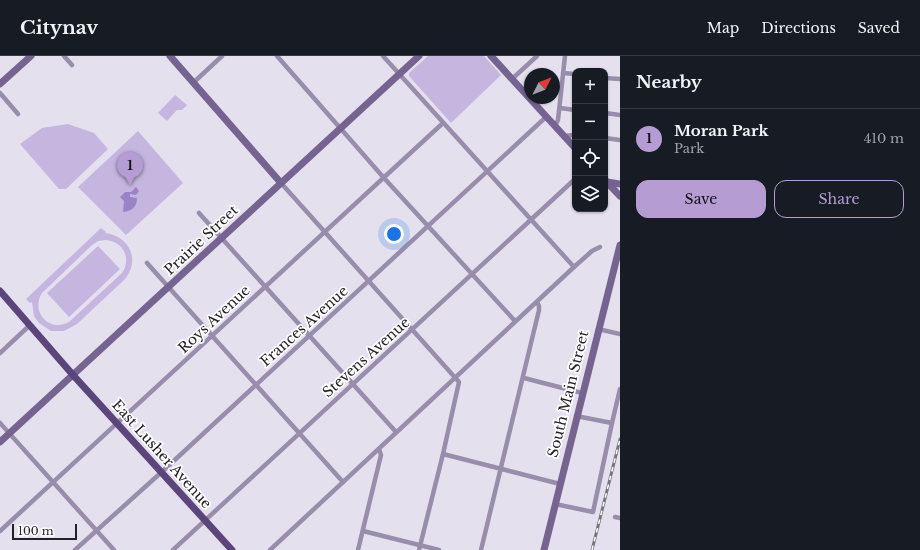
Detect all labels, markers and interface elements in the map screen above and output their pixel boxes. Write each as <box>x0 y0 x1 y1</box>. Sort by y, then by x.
text: Citynav <box>20 16 98 39</box>
text: Map <box>707 19 739 37</box>
text: Directions <box>761 19 836 37</box>
text: Saved <box>858 19 900 37</box>
north arrow <box>524 68 560 104</box>
map controls <box>572 68 608 212</box>
button: + <box>572 68 608 104</box>
text: Nearby <box>636 72 702 93</box>
button: − <box>572 104 608 140</box>
text: Moran Park <box>674 121 768 140</box>
text: 1 <box>646 130 652 147</box>
text: 410 m <box>864 130 904 147</box>
button: locate <box>572 140 608 176</box>
text: Park <box>674 140 704 157</box>
pin: 1 <box>117 152 143 185</box>
button: layers <box>572 176 608 212</box>
button: Save <box>636 180 766 218</box>
button: Share <box>774 180 904 218</box>
street label: Prairie Street <box>160 201 242 279</box>
your location <box>384 224 404 244</box>
street label: Roys Avenue <box>174 281 254 357</box>
street label: Frances Avenue <box>256 282 352 370</box>
street label: Stevens Avenue <box>319 313 413 401</box>
street label: South Main Street <box>544 328 593 459</box>
street label: East Lusher Avenue <box>108 396 216 512</box>
scale bar <box>12 522 77 541</box>
text: 100 m <box>18 524 54 538</box>

